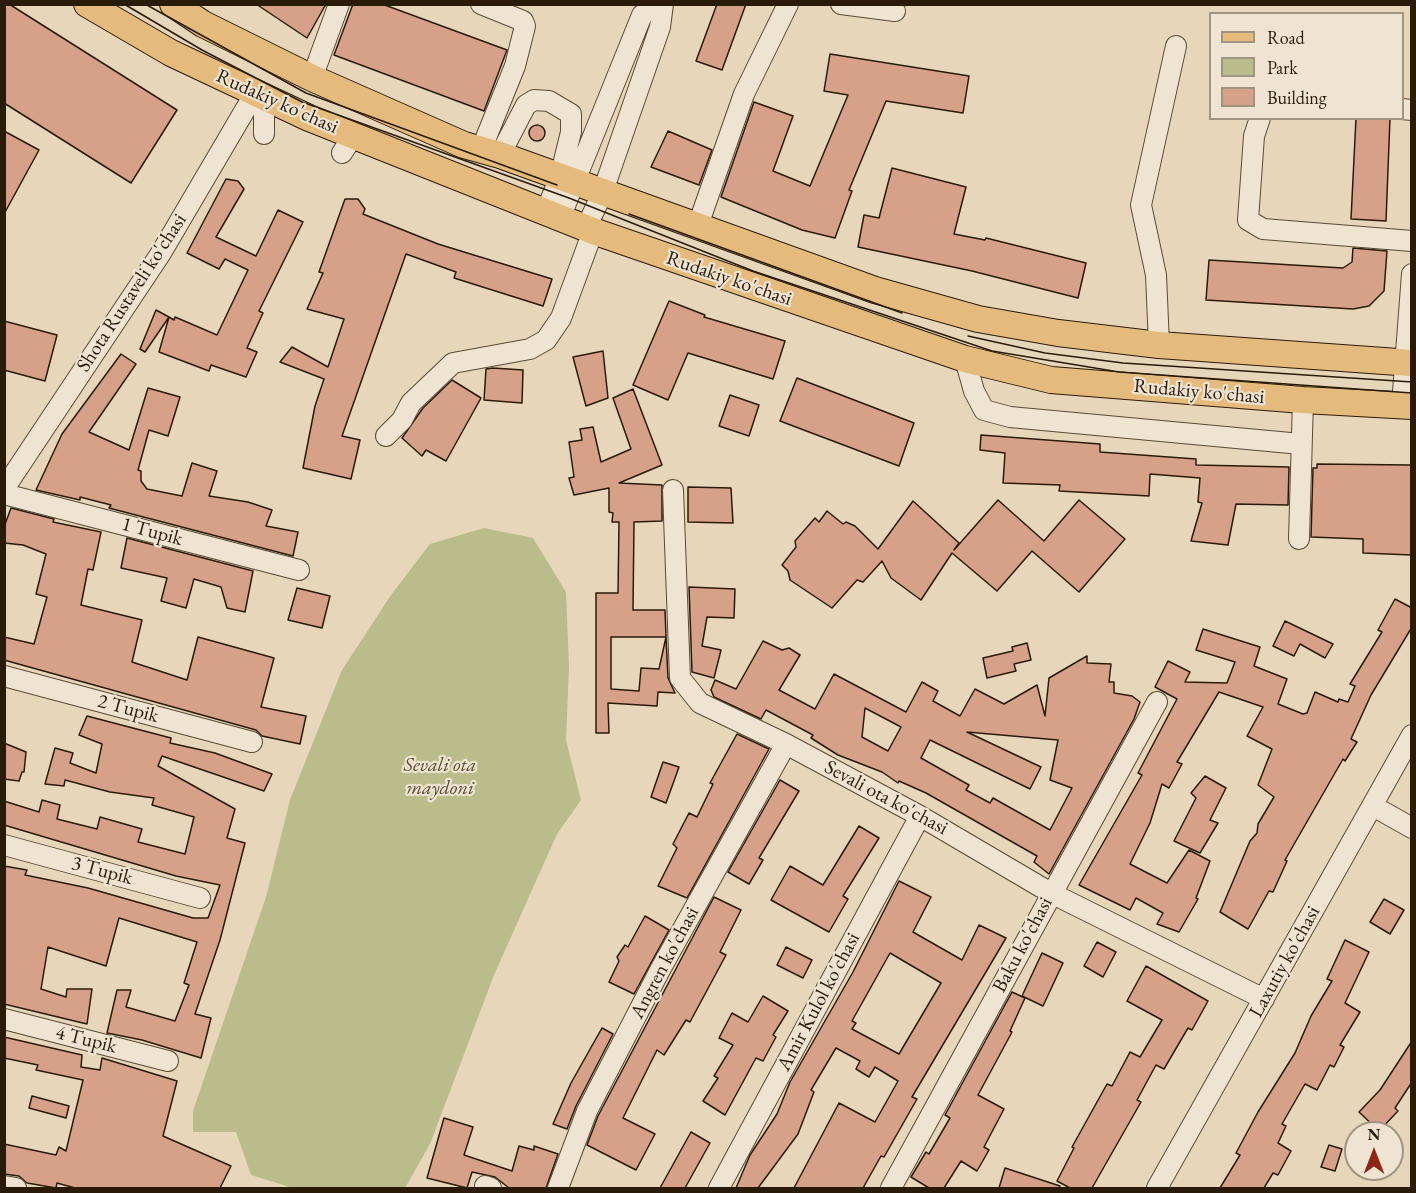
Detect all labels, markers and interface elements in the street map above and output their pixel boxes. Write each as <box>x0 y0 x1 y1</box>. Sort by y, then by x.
legend <box>1209 12 1404 120</box>
text: Road <box>1267 26 1305 49</box>
text: Park <box>1267 56 1298 79</box>
street label: Rudakiy ko'chasi <box>212 64 342 140</box>
text: Building <box>1267 86 1327 109</box>
street label: Shota Rustaveli ko'chasi <box>72 209 192 377</box>
street label: Rudakiy ko'chasi <box>663 246 795 312</box>
street label: Rudakiy ko'chasi <box>1133 374 1265 410</box>
street label: 1 Tupik <box>119 512 185 552</box>
street label: 2 Tupik <box>95 689 161 729</box>
park label: Sevali ota maydoni <box>404 754 476 801</box>
street label: Sevali ota ko'chasi <box>820 755 952 841</box>
street label: 3 Tupik <box>69 851 135 891</box>
street label: Baku ko'chasi <box>988 893 1058 997</box>
street label: Laxutiy ko'chasi <box>1244 902 1326 1022</box>
street label: Angren ko'chasi <box>625 903 705 1023</box>
street label: Amir Kulol ko'chasi <box>772 929 866 1075</box>
street label: 4 Tupik <box>53 1021 119 1059</box>
north arrow <box>1344 1121 1404 1181</box>
text: N <box>1368 1124 1380 1145</box>

